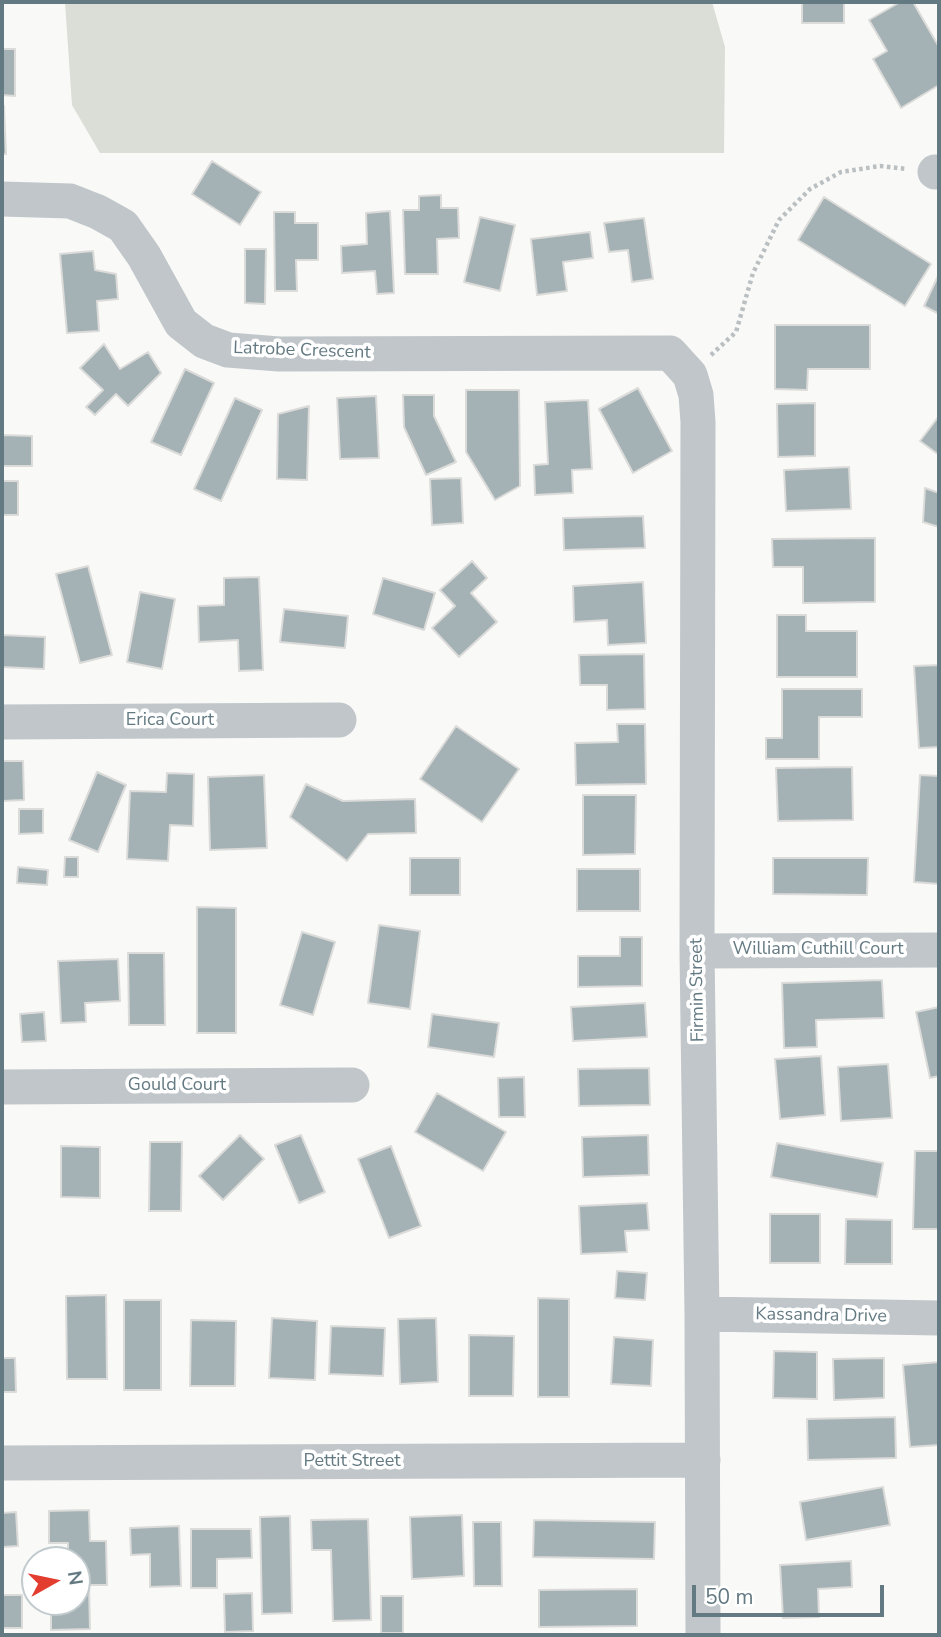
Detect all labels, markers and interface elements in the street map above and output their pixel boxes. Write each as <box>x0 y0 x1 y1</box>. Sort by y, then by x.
street label: Latrobe Crescent <box>233 338 371 364</box>
street label: Erica Court <box>126 710 214 732</box>
street label: Firmin Street <box>686 938 710 1042</box>
street label: William Cuthill Court <box>732 939 904 961</box>
street label: Gould Court <box>128 1075 226 1097</box>
street label: Kassandra Drive <box>755 1304 887 1328</box>
street label: Pettit Street <box>303 1451 401 1473</box>
north arrow <box>21 1546 91 1616</box>
text: N <box>61 1569 89 1587</box>
scale bar <box>696 1570 888 1614</box>
text: 50 m <box>705 1583 754 1611</box>

